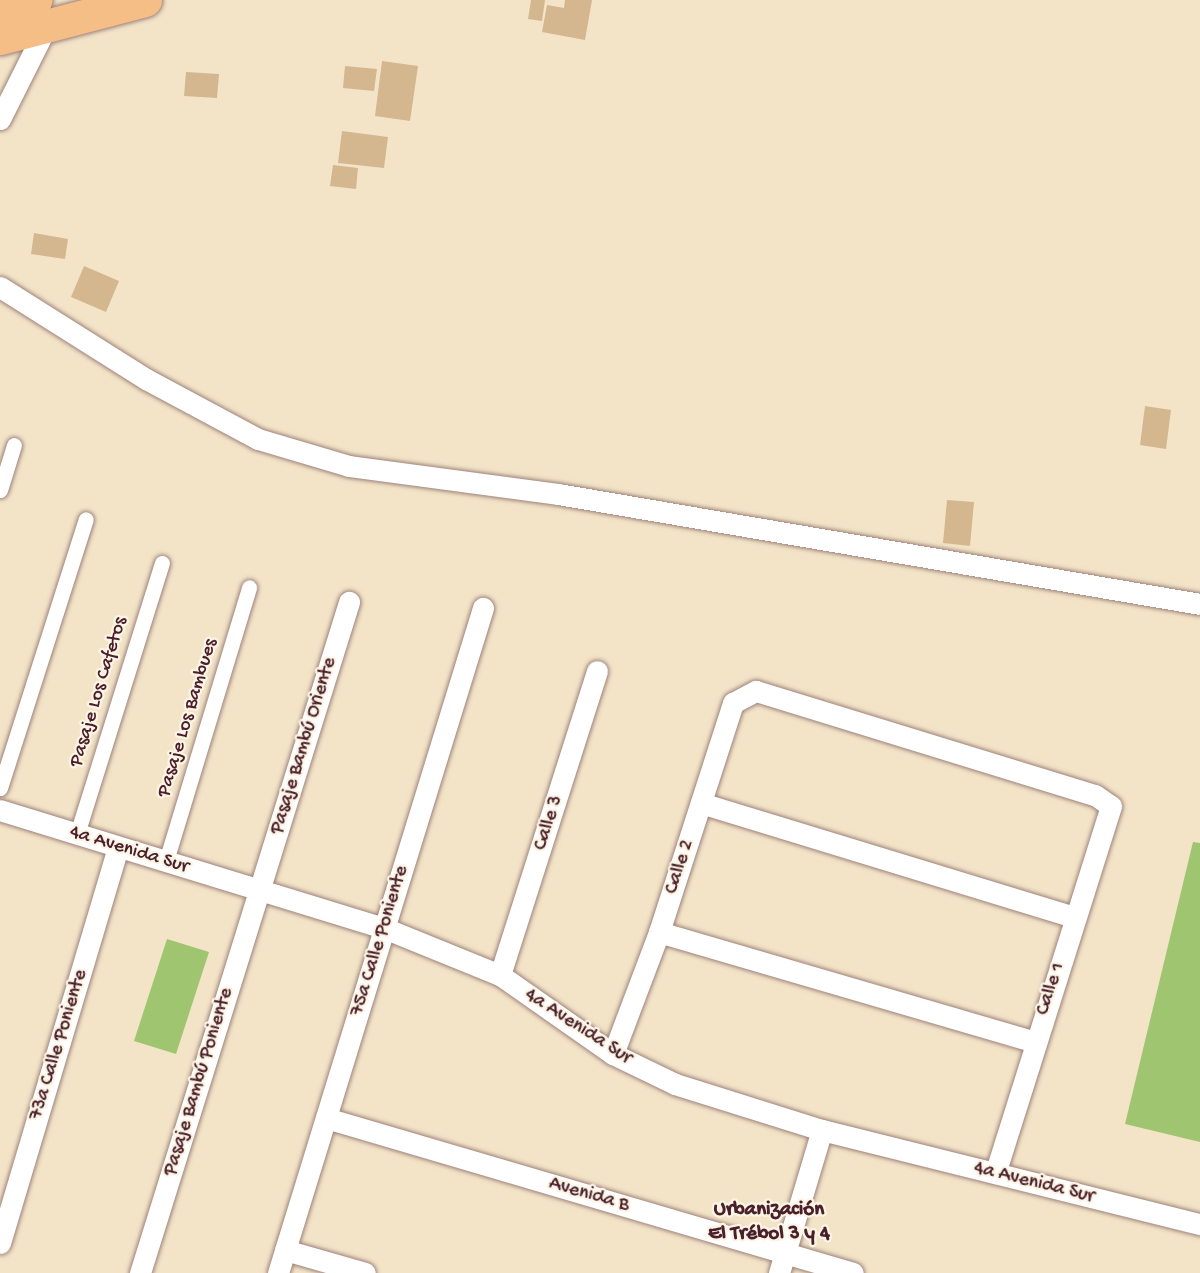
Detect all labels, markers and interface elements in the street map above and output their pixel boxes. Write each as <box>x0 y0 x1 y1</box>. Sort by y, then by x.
street label: Pasaje Los Cafetos <box>65 614 133 770</box>
street label: Pasaje Los Bambues <box>152 636 224 800</box>
street label: Pasaje Bambú Oriente <box>266 655 342 837</box>
street label: Calle 3 <box>529 793 569 853</box>
street label: 4a Avenida Sur <box>66 820 192 880</box>
street label: Calle 2 <box>660 837 700 897</box>
street label: 75a Calle Poniente <box>346 863 414 1019</box>
street label: Calle 1 <box>1031 960 1071 1018</box>
street label: 73a Calle Poniente <box>25 967 93 1123</box>
street label: 4a Avenida Sur <box>520 983 636 1071</box>
street label: Pasaje Bambú Poniente <box>159 985 239 1179</box>
street label: 4a Avenida Sur <box>971 1156 1097 1210</box>
street label: Avenida B <box>546 1172 632 1218</box>
district label: Urbanización El Trébol 3 y 4 <box>708 1198 830 1248</box>

